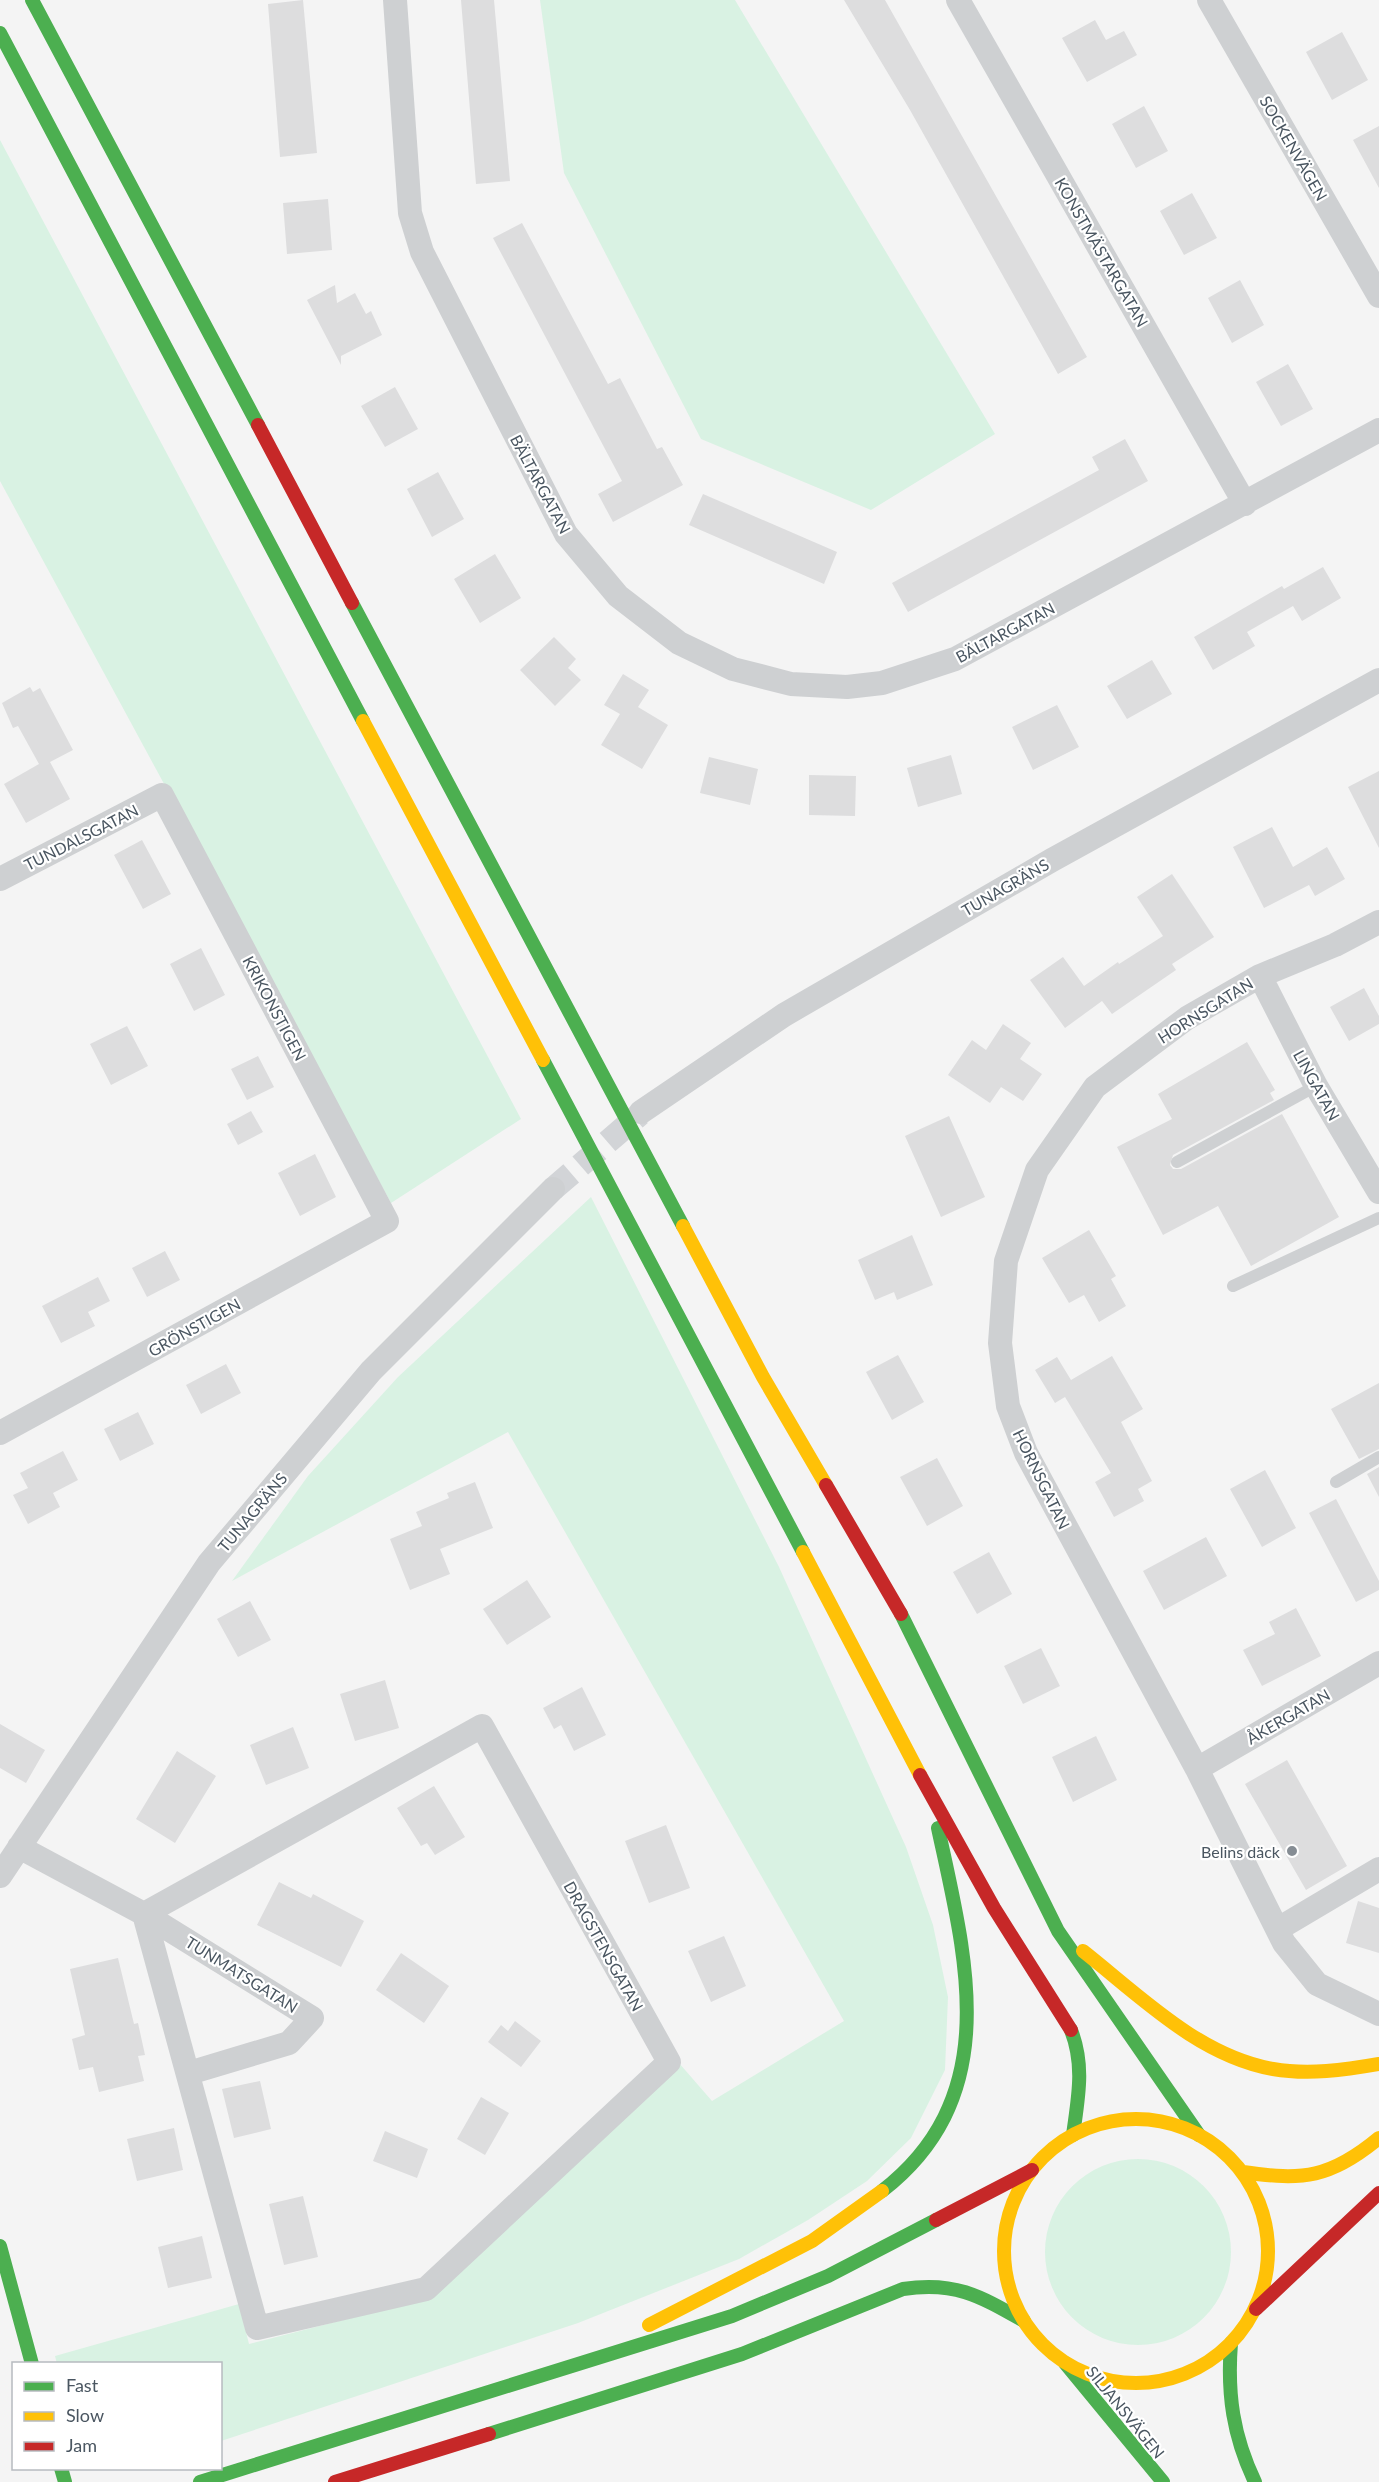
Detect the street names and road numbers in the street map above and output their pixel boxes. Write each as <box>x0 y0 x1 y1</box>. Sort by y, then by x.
street label: SOCKENVÄGEN <box>1256 92 1332 204</box>
street label: KONSTMÄSTARGATAN <box>1051 174 1153 330</box>
street label: BÄLTARGATAN <box>507 431 575 537</box>
street label: BÄLTARGATAN <box>952 598 1058 666</box>
street label: TUNDALSGATAN <box>21 800 141 874</box>
street label: TUNAGRÄNS <box>958 854 1052 920</box>
street label: KRIKONSTIGEN <box>239 952 311 1064</box>
street label: HORNSGATAN <box>1154 973 1256 1047</box>
street label: LINGATAN <box>1290 1046 1344 1124</box>
street label: GRÖNSTIGEN <box>145 1294 243 1360</box>
street label: HORNSGATAN <box>1010 1426 1074 1532</box>
street label: TUNAGRÄNS <box>213 1469 291 1555</box>
street label: ÅKERGATAN <box>1243 1684 1333 1748</box>
street label: DRAGSTENSGATAN <box>560 1878 648 2014</box>
street label: TUNMATSGATAN <box>182 1932 302 2016</box>
street label: SILJANSVÄGEN <box>1083 2362 1169 2462</box>

